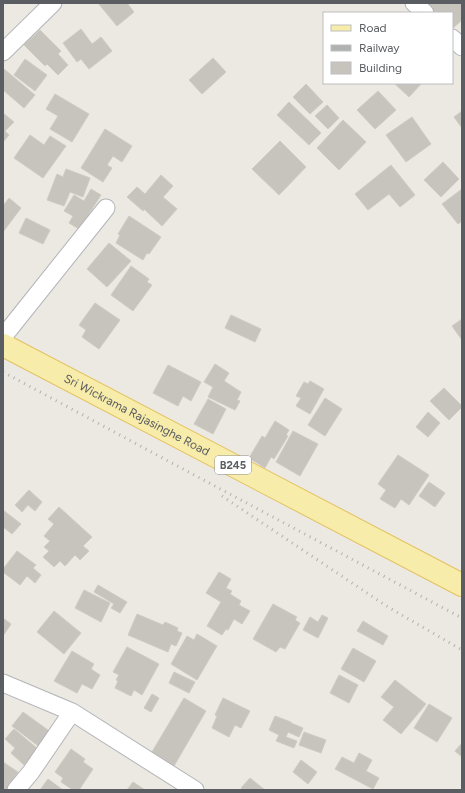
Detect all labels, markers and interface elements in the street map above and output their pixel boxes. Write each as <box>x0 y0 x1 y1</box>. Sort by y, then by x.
legend <box>323 12 453 84</box>
text: Road <box>359 21 387 35</box>
text: Railway <box>359 41 400 55</box>
text: Building <box>359 61 402 75</box>
street label: Sri Wickrama Rajasinghe Road <box>62 371 212 459</box>
road number: B245 <box>215 456 251 474</box>

